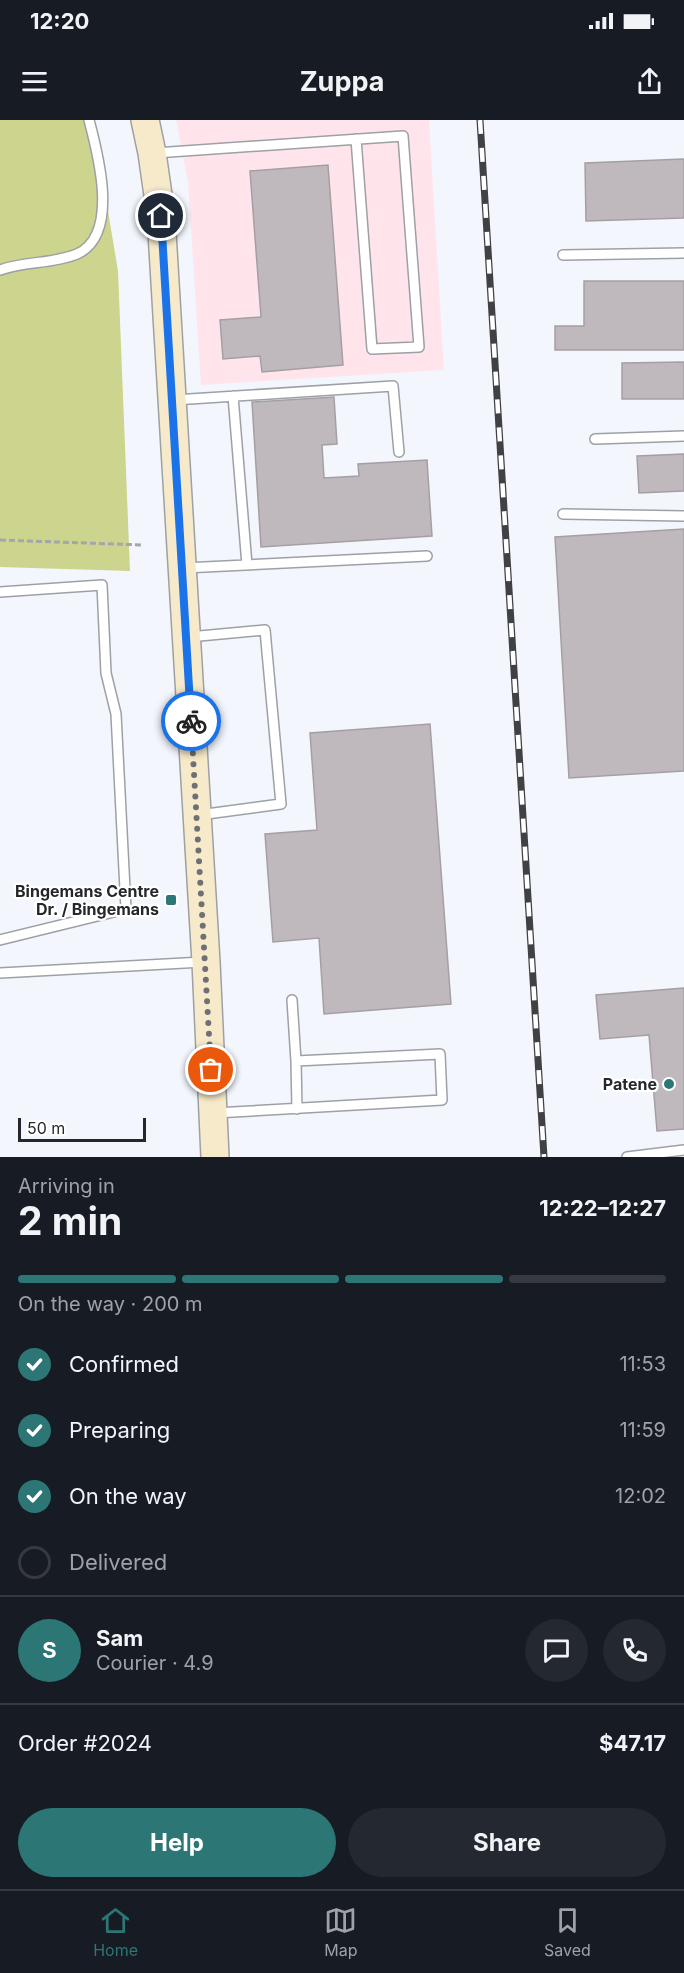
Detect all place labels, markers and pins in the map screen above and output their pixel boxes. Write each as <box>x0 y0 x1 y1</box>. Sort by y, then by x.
pin <box>135 190 186 241</box>
place label: Bingemans Centre Dr. / Bingemans <box>15 881 159 919</box>
marker: Bingemans Centre Dr. / Bingemans <box>164 893 178 907</box>
pin <box>185 1044 236 1095</box>
place label: Patene <box>603 1074 657 1094</box>
marker: Patene <box>662 1077 676 1091</box>

